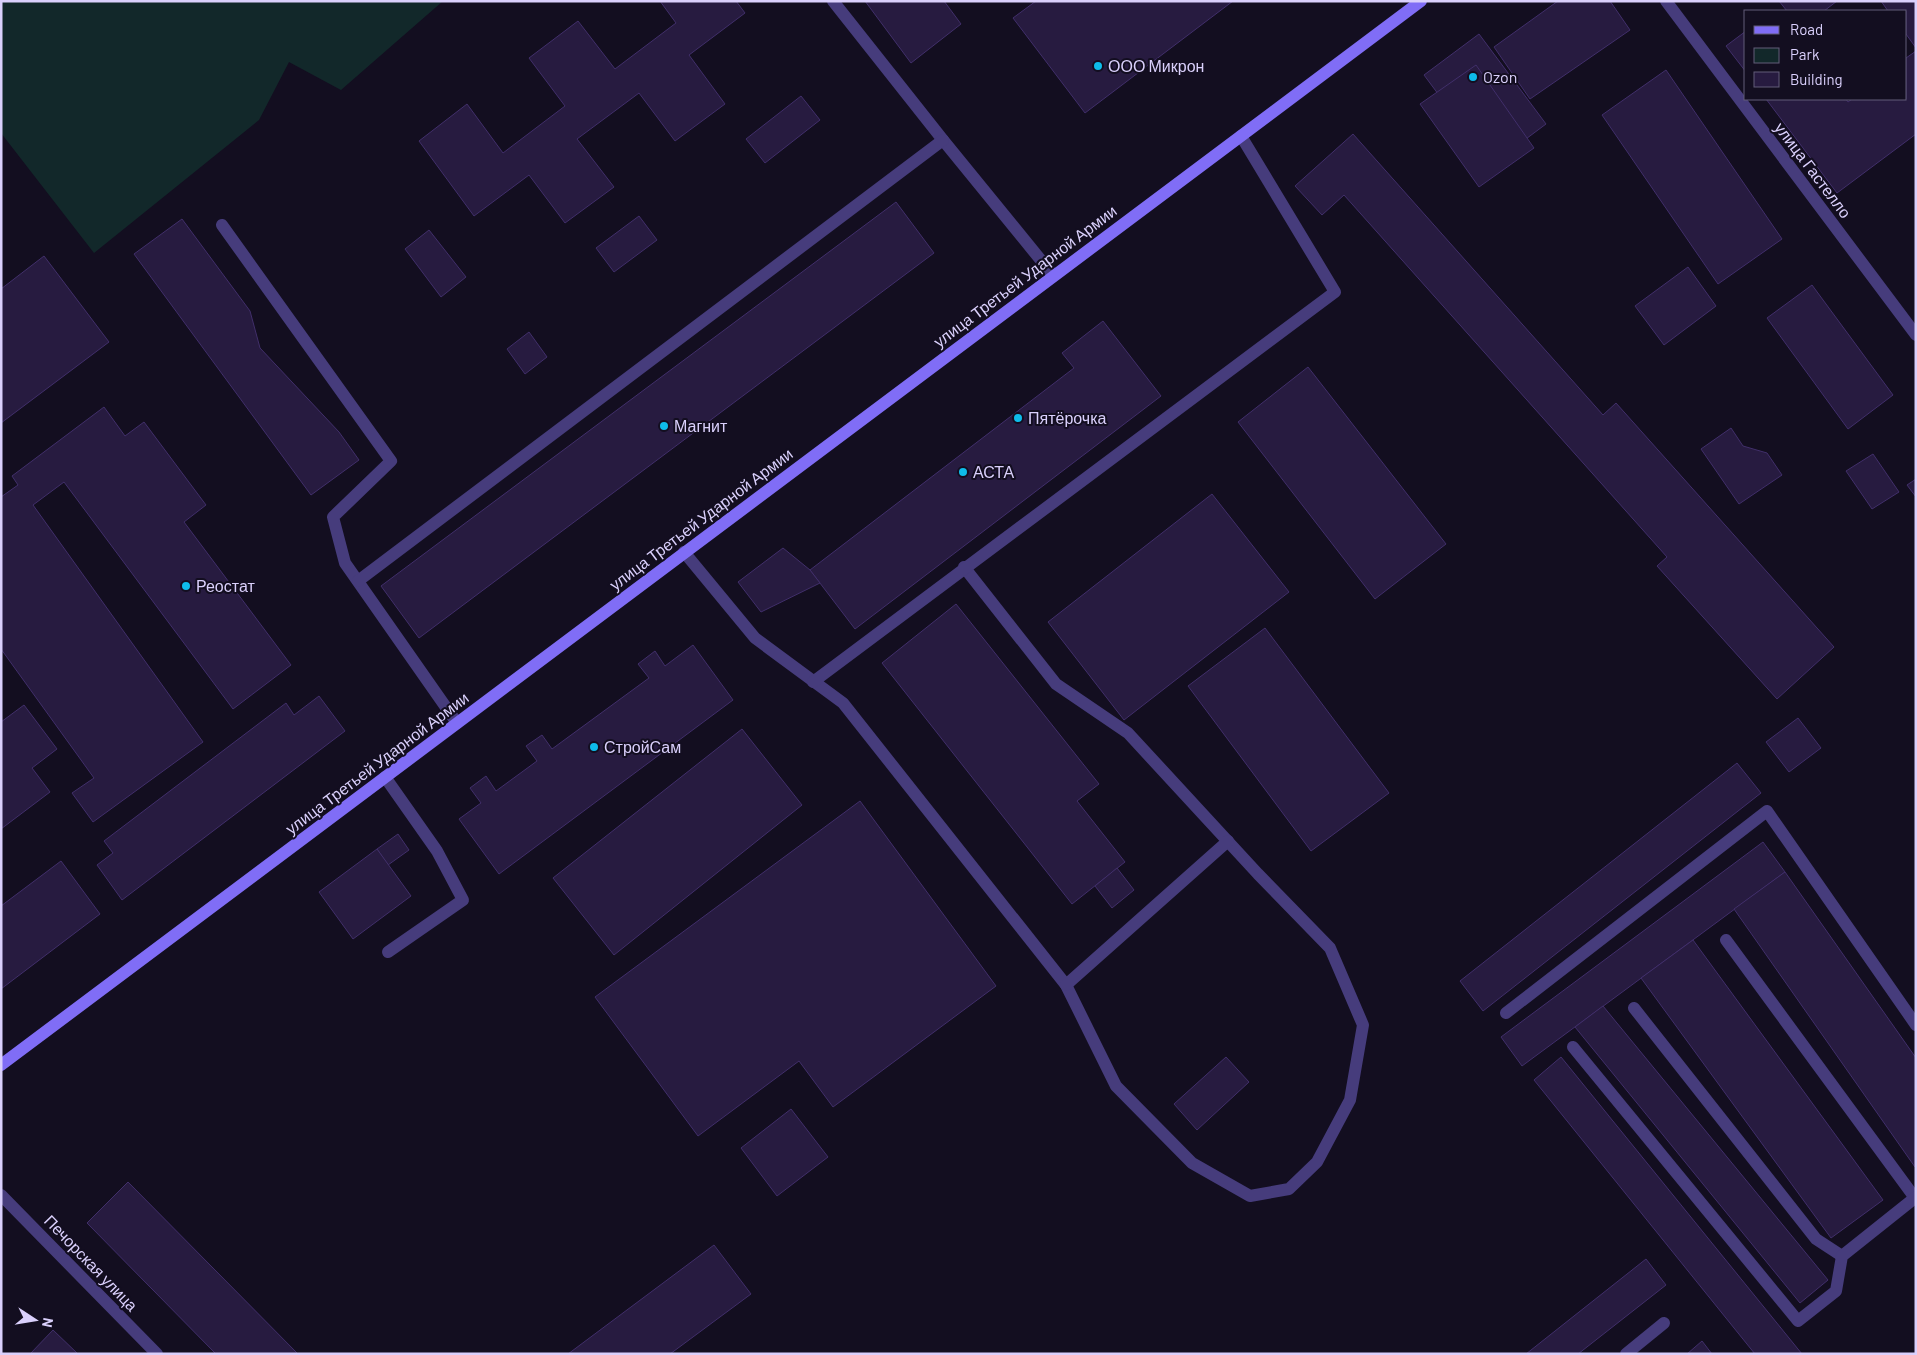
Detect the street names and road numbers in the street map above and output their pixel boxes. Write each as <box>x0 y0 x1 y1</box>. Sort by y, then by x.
street label: улица Гастелло <box>1771 118 1856 221</box>
street label: улица Третьей Ударной Армии <box>929 200 1120 351</box>
street label: улица Третьей Ударной Армии <box>605 443 796 594</box>
street label: улица Третьей Ударной Армии <box>281 687 472 838</box>
street label: Печорская улица <box>41 1211 142 1315</box>

